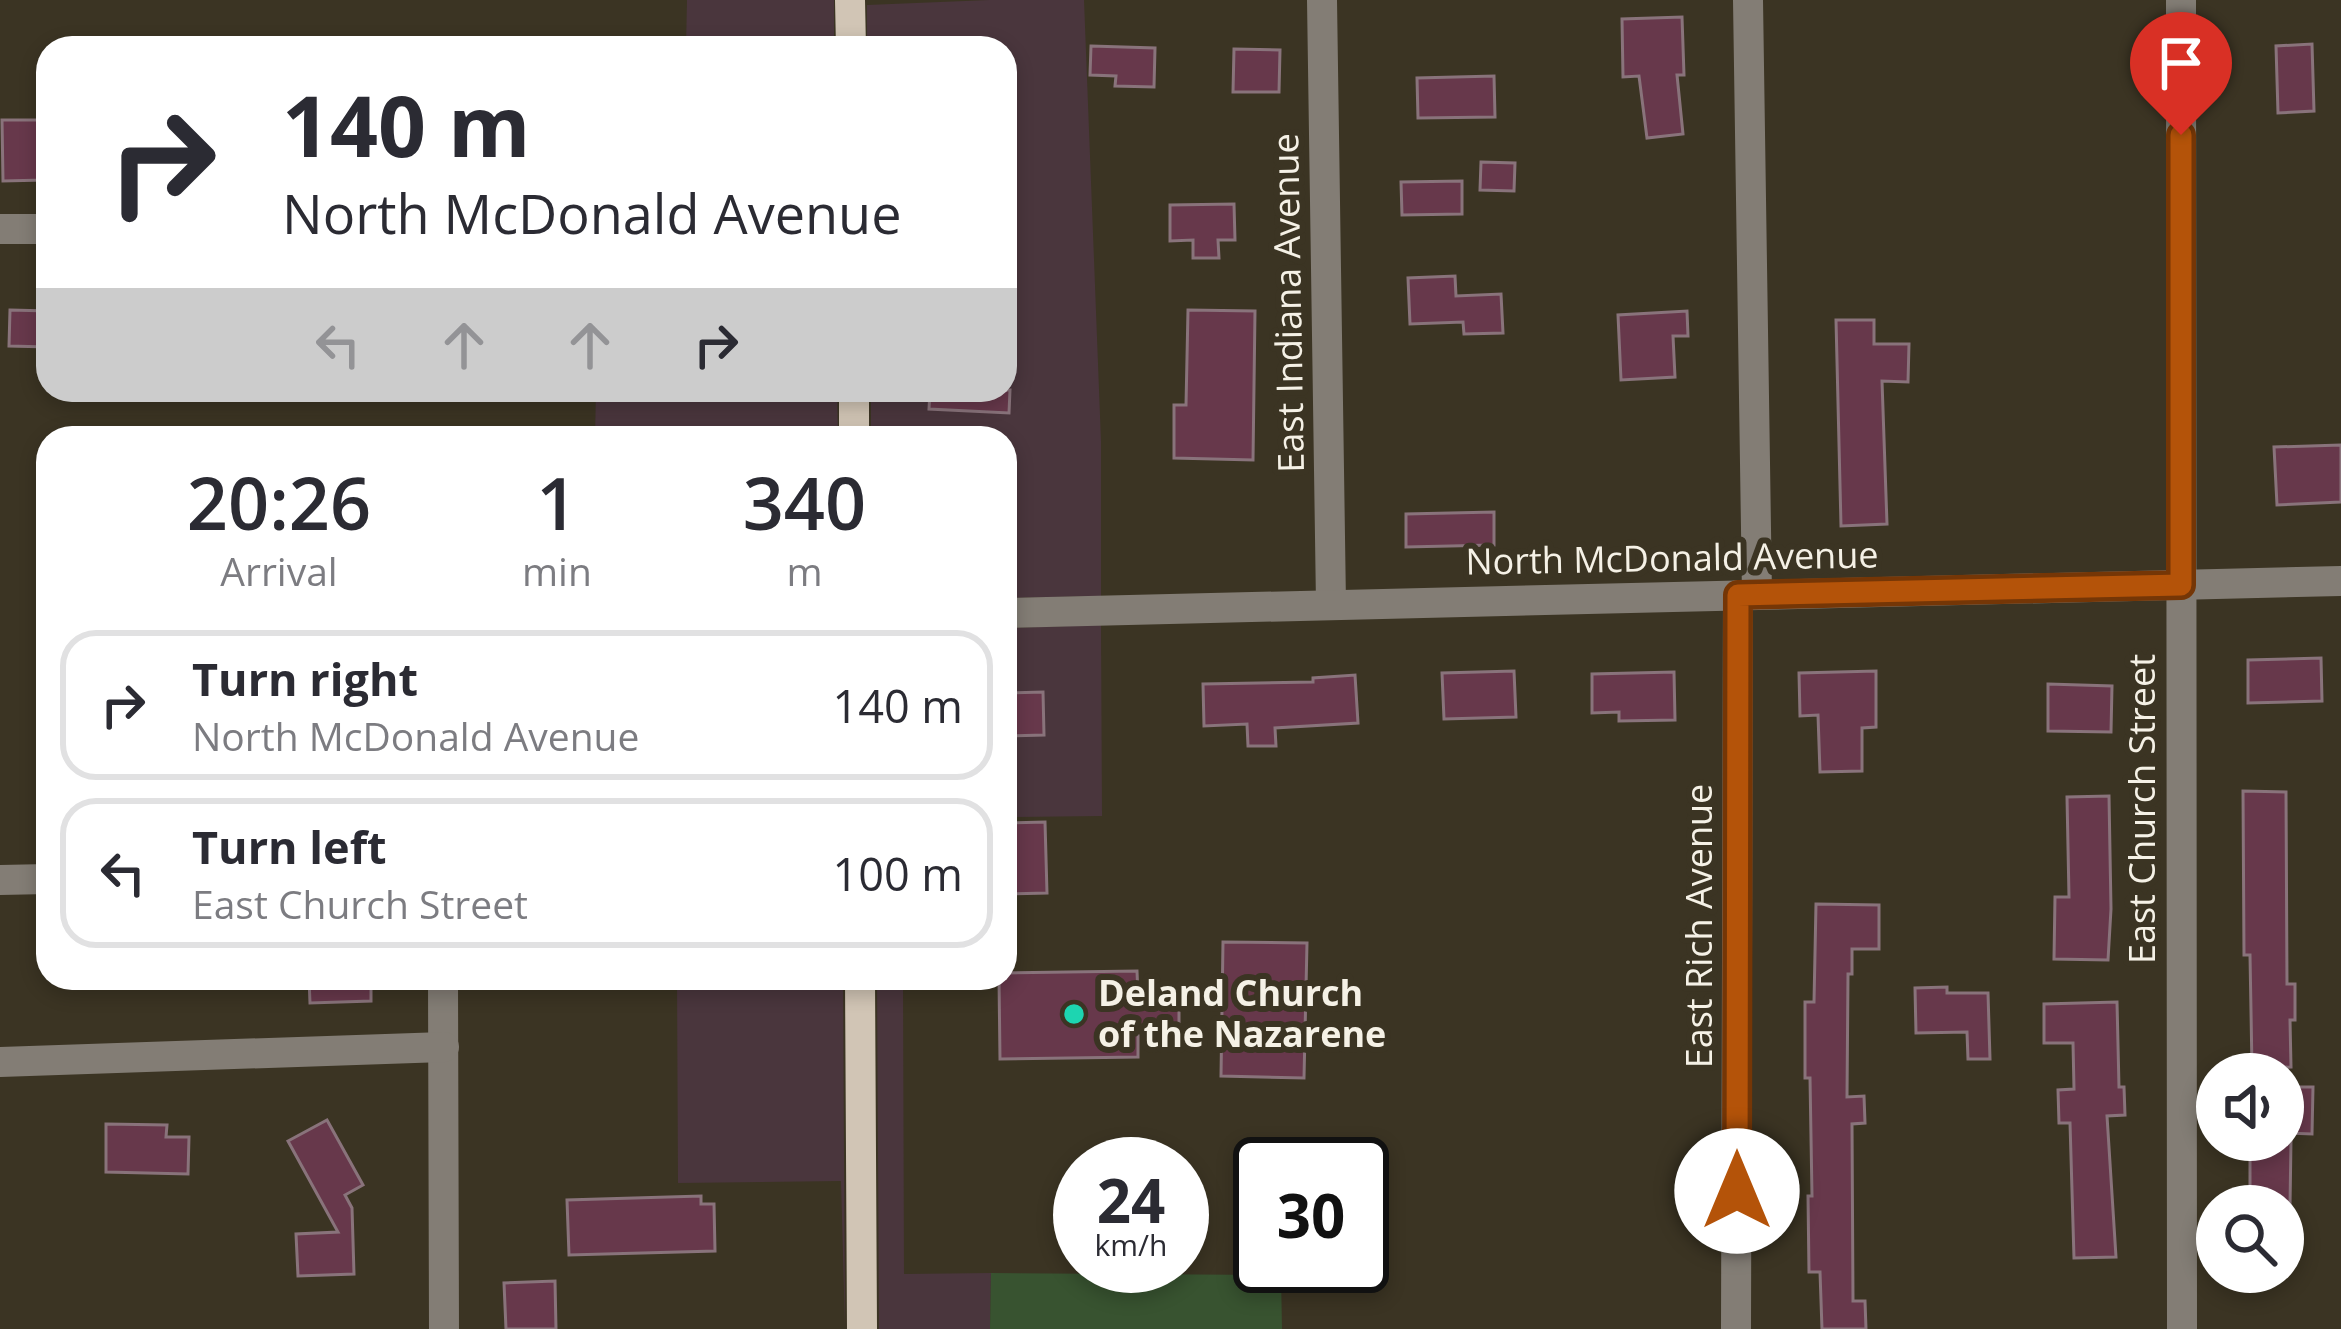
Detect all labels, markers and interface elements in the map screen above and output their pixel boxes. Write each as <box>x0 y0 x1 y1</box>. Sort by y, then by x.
pin <box>2130 12 2232 135</box>
icon: arrive <box>2148 30 2214 96</box>
text: 140 m <box>282 67 530 182</box>
icon: right <box>84 84 240 240</box>
street label: East Indiana Avenue <box>1260 133 1315 473</box>
text: North McDonald Avenue <box>282 176 902 250</box>
icon: left <box>305 312 371 378</box>
icon: ahead <box>431 312 497 378</box>
icon: ahead <box>557 312 623 378</box>
icon: right <box>683 312 749 378</box>
text: 20:26 <box>187 453 371 551</box>
text: 1 <box>536 453 578 551</box>
text: 340 <box>743 453 866 551</box>
street label: North McDonald Avenue <box>1465 529 1879 586</box>
text: Arrival <box>220 544 338 597</box>
text: min <box>522 544 592 597</box>
text: m <box>786 544 822 597</box>
text: Turn right <box>192 648 418 709</box>
street label: East Church Street <box>2117 654 2166 964</box>
icon: right <box>90 672 156 738</box>
text: 140 m <box>832 675 963 736</box>
text: North McDonald Avenue <box>192 709 639 762</box>
street label: East Rich Avenue <box>1674 784 1723 1068</box>
text: Turn left <box>192 816 387 877</box>
icon: left <box>90 840 156 906</box>
text: 100 m <box>832 843 963 904</box>
text: East Church Street <box>192 877 528 930</box>
place label: Deland Church of the Nazarene <box>1098 968 1386 1058</box>
marker: Deland Church of the Nazarene <box>1061 1001 1087 1027</box>
map controls <box>2196 1053 2304 1293</box>
button: sound <box>2196 1053 2304 1161</box>
position arrow <box>1674 1128 1800 1254</box>
speed limit sign: 30 <box>1233 1137 1389 1293</box>
text: 24 <box>1097 1159 1165 1241</box>
button: search <box>2196 1185 2304 1293</box>
text: km/h <box>1095 1224 1167 1265</box>

